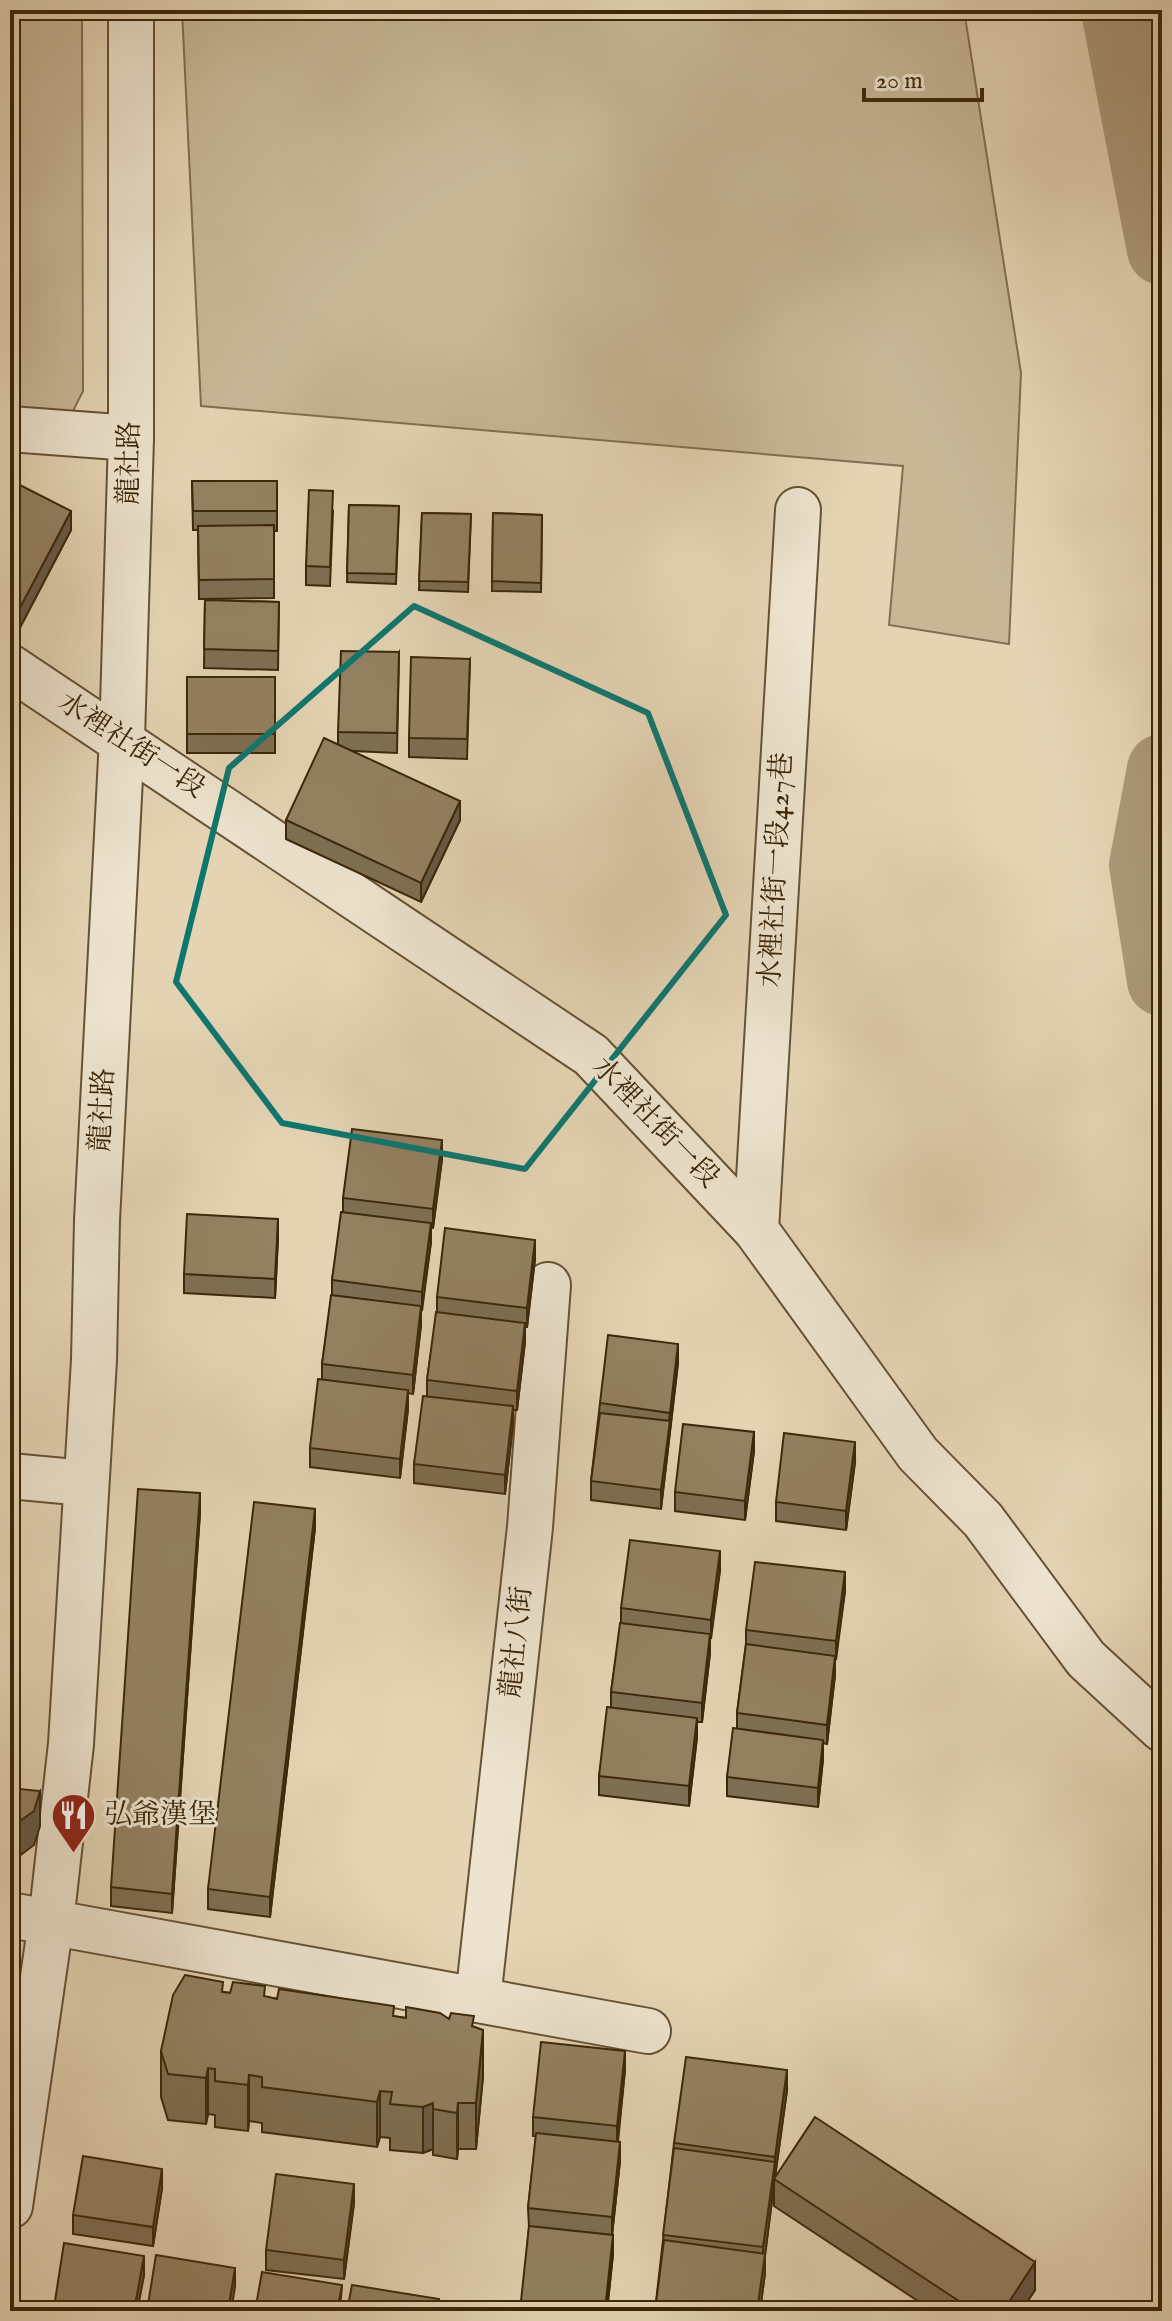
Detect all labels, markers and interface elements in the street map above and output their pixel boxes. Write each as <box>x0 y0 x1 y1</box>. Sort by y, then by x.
scale bar <box>864 52 982 102</box>
text: 20 m <box>876 66 923 97</box>
street label: 龍社路 <box>112 421 148 505</box>
street label: 水裡社街一段 <box>51 686 211 806</box>
street label: 水裡社街一段427巷 <box>753 751 801 989</box>
street label: 水裡社街一段 <box>584 1050 726 1196</box>
street label: 龍社路 <box>83 1067 123 1153</box>
street label: 龍社八街 <box>494 1584 540 1700</box>
restaurant icon: 弘爺漢堡 <box>49 1791 97 1854</box>
place label: 弘爺漢堡 <box>104 1798 216 1833</box>

